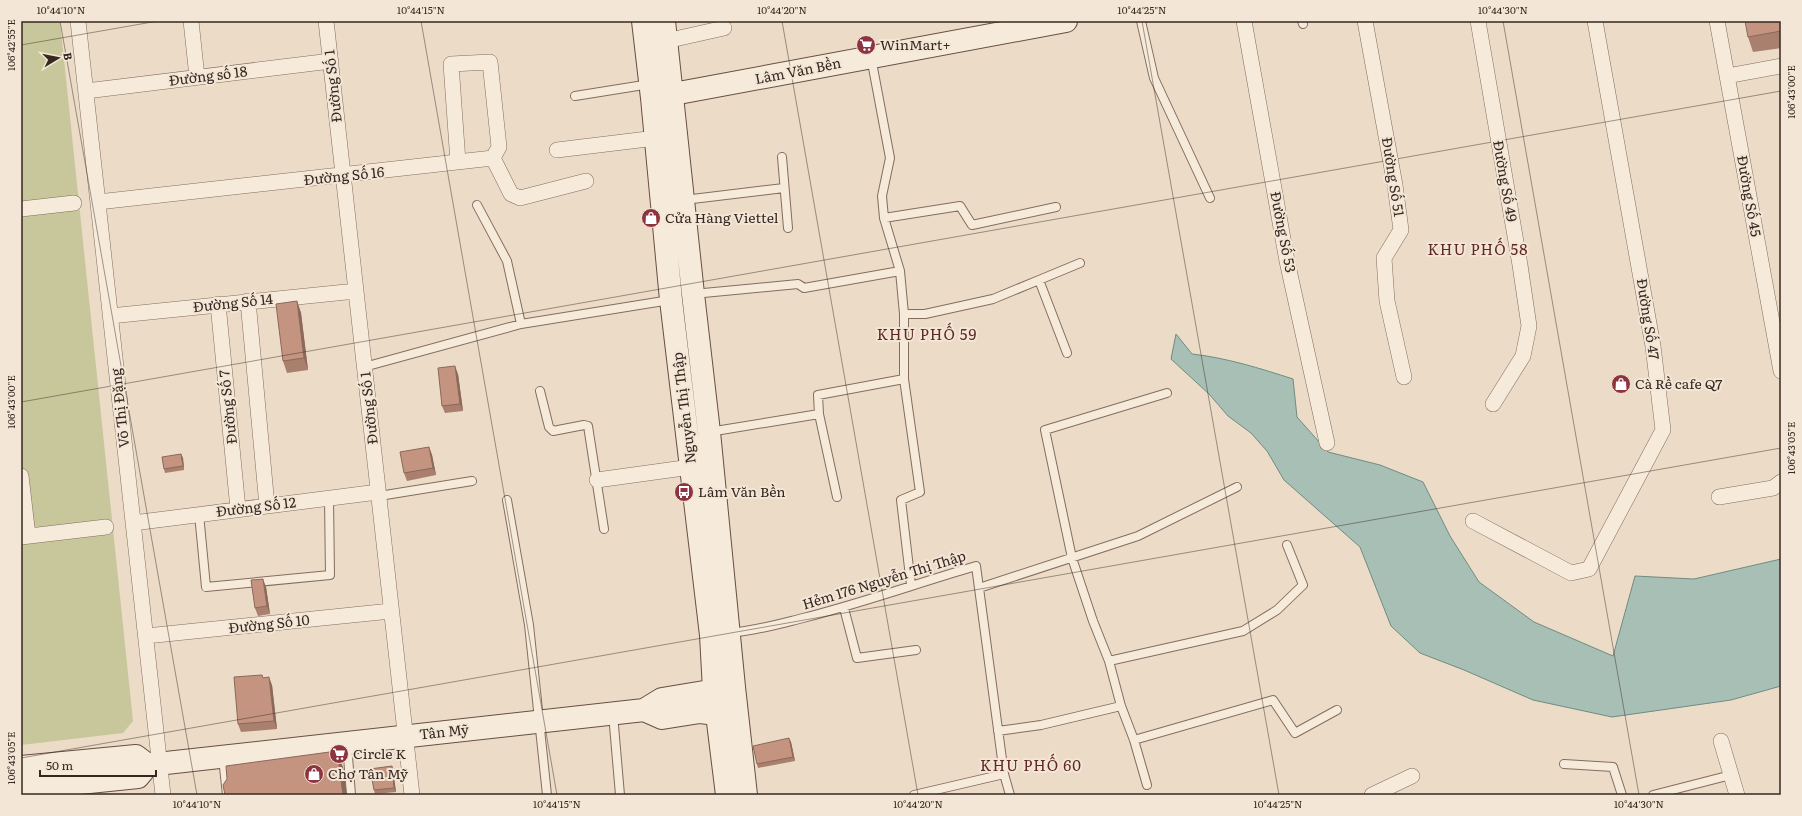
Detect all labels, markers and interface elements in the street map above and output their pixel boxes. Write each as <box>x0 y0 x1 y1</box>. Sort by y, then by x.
text: 10°44'10"N <box>37 2 85 17</box>
text: 10°44'15"N <box>397 2 445 17</box>
text: 10°44'20"N <box>757 2 807 17</box>
text: 10°44'25"N <box>1118 2 1166 17</box>
text: 10°44'30"N <box>1478 2 1528 17</box>
text: 106°42'55"E <box>3 19 18 71</box>
supermarket icon: WinMart+ <box>855 34 877 56</box>
place label: WinMart+ <box>880 34 951 54</box>
north arrow <box>38 38 78 78</box>
street label: Đường Số 1 <box>318 48 346 124</box>
text: B <box>60 51 77 62</box>
street label: Lâm Văn Bền <box>753 52 843 88</box>
street label: Đường số 18 <box>167 60 249 90</box>
text: 106°43'00"E <box>1783 65 1798 119</box>
street label: Đường Số 51 <box>1378 136 1410 218</box>
street label: Đường Số 49 <box>1489 138 1523 223</box>
street label: Đường Số 45 <box>1733 153 1767 238</box>
street label: Đường Số 16 <box>303 161 386 189</box>
street label: Đường Số 53 <box>1266 189 1302 274</box>
shop icon: Cửa Hàng Viettel <box>640 207 662 229</box>
place label: Cửa Hàng Viettel <box>665 207 779 227</box>
district label: KHU PHỐ 58 <box>1428 237 1528 260</box>
street label: Đường Số 47 <box>1633 277 1665 361</box>
street label: Đường Số 14 <box>192 288 274 316</box>
district label: KHU PHỐ 59 <box>877 322 977 345</box>
street label: Nguyễn Thị Thập <box>666 351 700 465</box>
street label: Võ Thị Đặng <box>105 367 133 449</box>
street label: Đường Số 7 <box>213 369 241 445</box>
street label: Đường Số 1 <box>354 370 382 446</box>
shop icon: Cà Rề cafe Q7 <box>1610 373 1632 395</box>
place label: Cà Rề cafe Q7 <box>1635 373 1722 393</box>
text: 106°43'00"E <box>3 375 18 429</box>
text: 106°43'05"E <box>1783 422 1798 474</box>
bus stop icon: Lâm Văn Bền <box>673 481 695 503</box>
place label: Lâm Văn Bền <box>698 481 786 501</box>
street label: Đường Số 12 <box>215 491 297 521</box>
street label: Hẻm 176 Nguyễn Thị Thập <box>799 545 968 613</box>
street label: Đường Số 10 <box>227 609 310 637</box>
street label: Tân Mỹ <box>418 718 471 744</box>
text: 106°43'05"E <box>3 732 18 784</box>
supermarket icon: Circle K <box>328 743 350 765</box>
place label: Circle K <box>353 743 406 763</box>
scale bar <box>40 752 156 778</box>
district label: KHU PHỐ 60 <box>980 753 1082 776</box>
text: 50 m <box>46 756 73 774</box>
shop icon: Chợ Tân Mỹ <box>303 763 325 785</box>
place label: Chợ Tân Mỹ <box>328 763 409 783</box>
text: 10°44'10"N <box>173 796 221 811</box>
text: 10°44'15"N <box>533 796 581 811</box>
text: 10°44'20"N <box>893 796 943 811</box>
text: 10°44'25"N <box>1254 796 1302 811</box>
text: 10°44'30"N <box>1614 796 1664 811</box>

